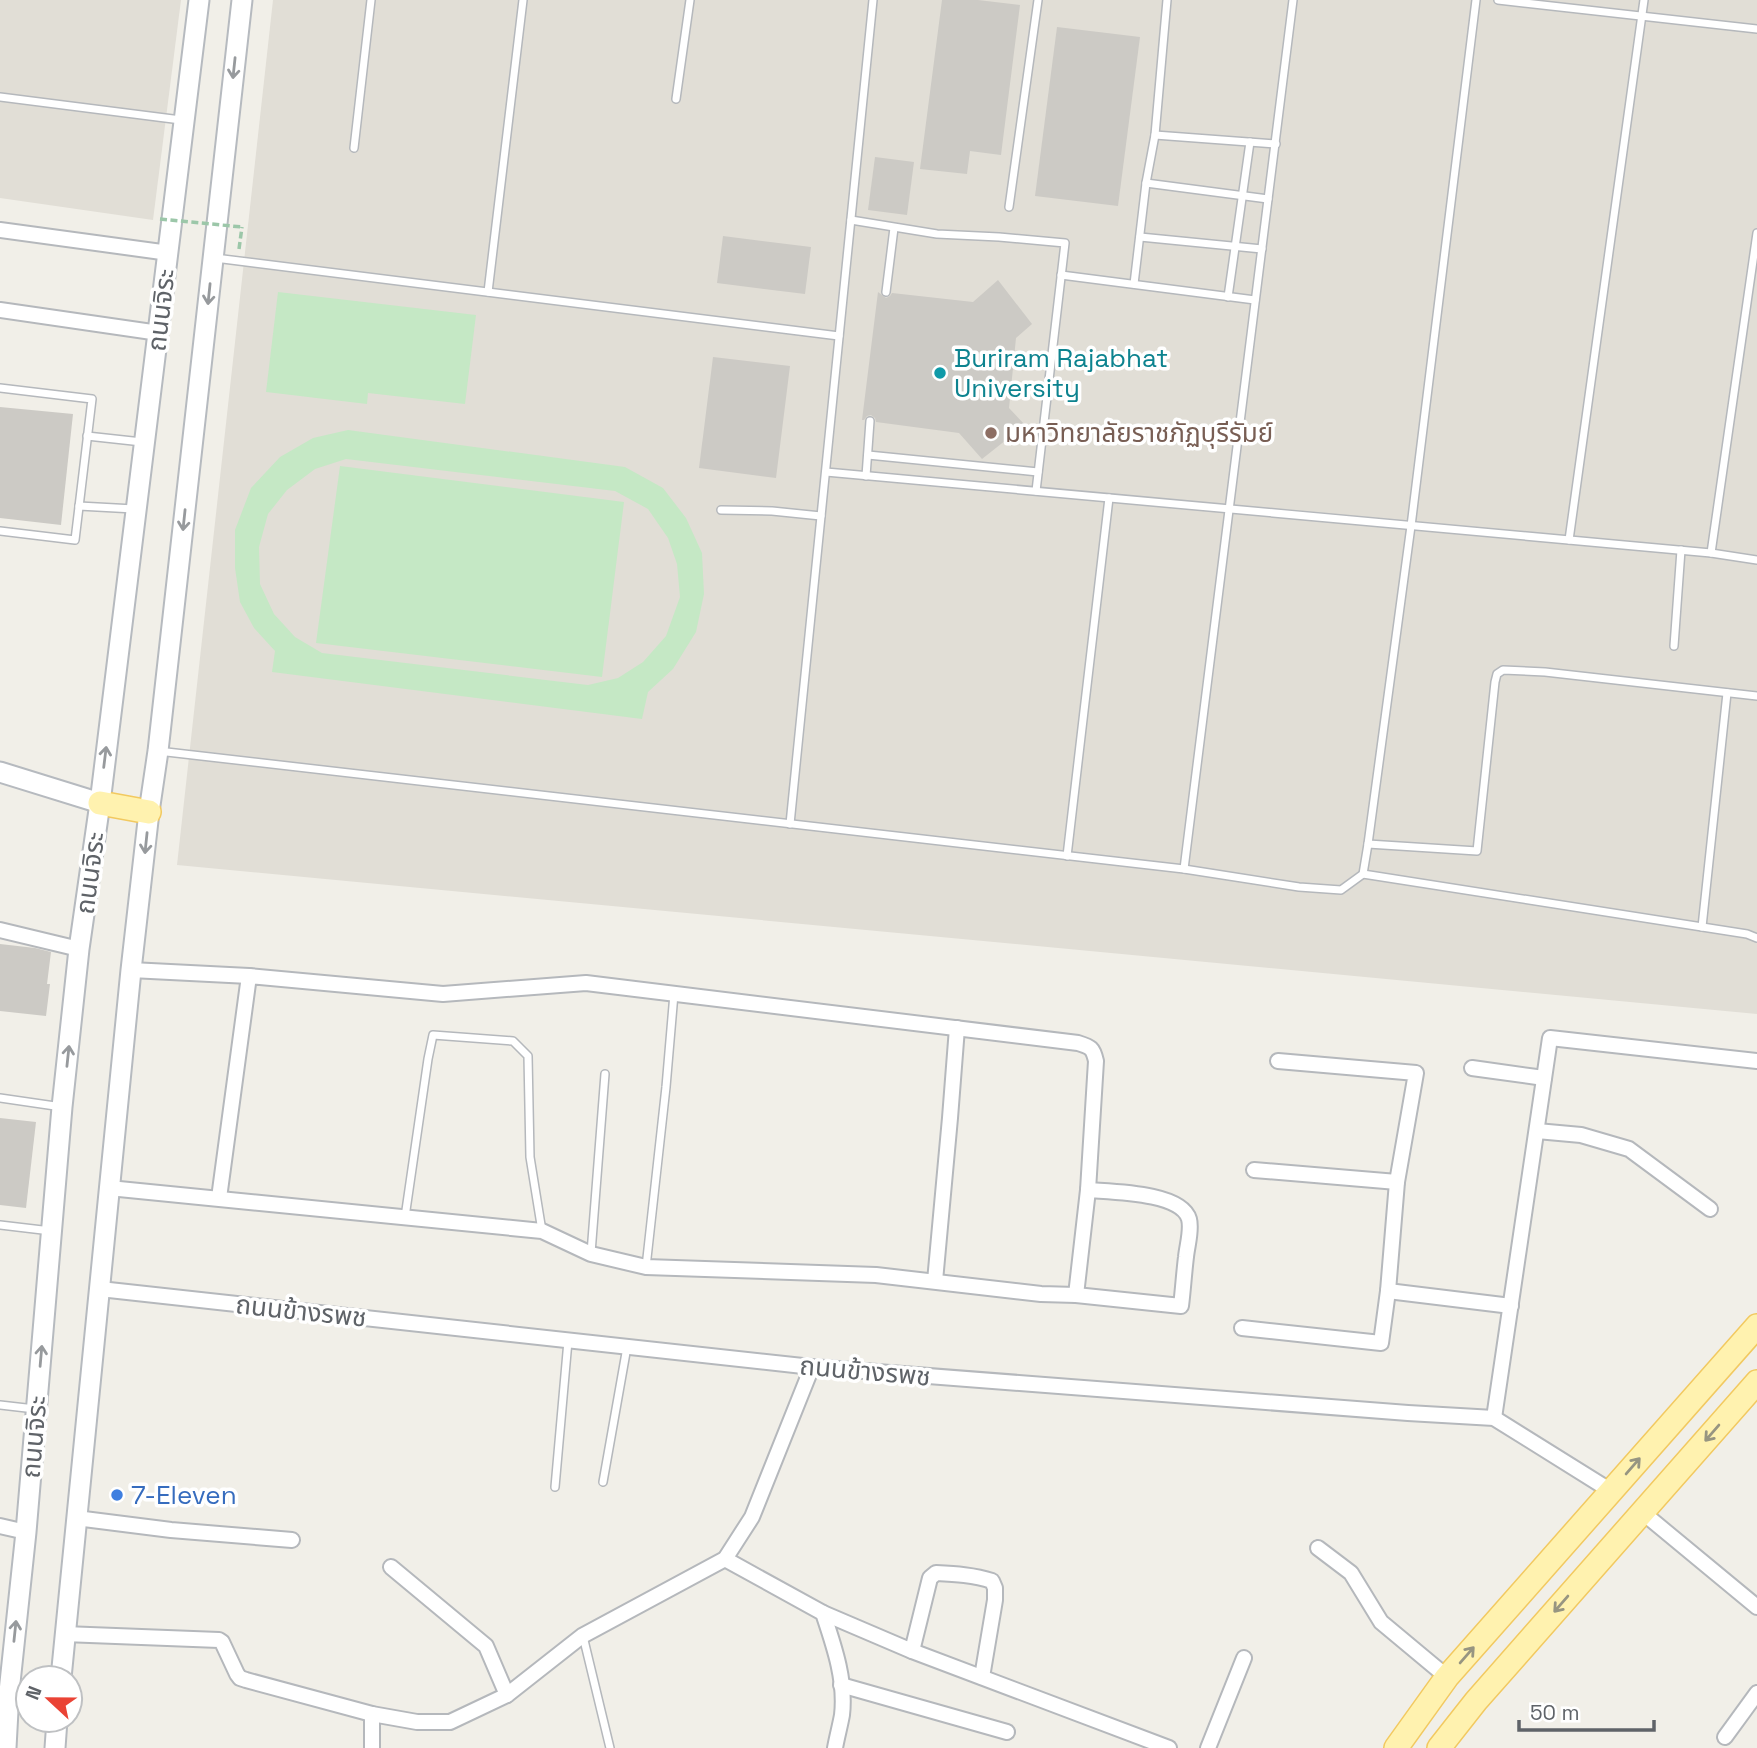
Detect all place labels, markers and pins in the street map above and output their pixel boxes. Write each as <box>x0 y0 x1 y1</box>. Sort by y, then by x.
place label: Buriram Rajabhat University <box>954 341 1168 405</box>
marker: Buriram Rajabhat University <box>932 365 948 381</box>
place label: มหาวิทยาลัยราชภัฏบุรีรัมย์ <box>1005 416 1273 450</box>
marker: มหาวิทยาลัยราชภัฏบุรีรัมย์ <box>983 425 999 441</box>
place label: 7-Eleven <box>131 1478 237 1512</box>
marker: 7-Eleven <box>109 1487 125 1503</box>

